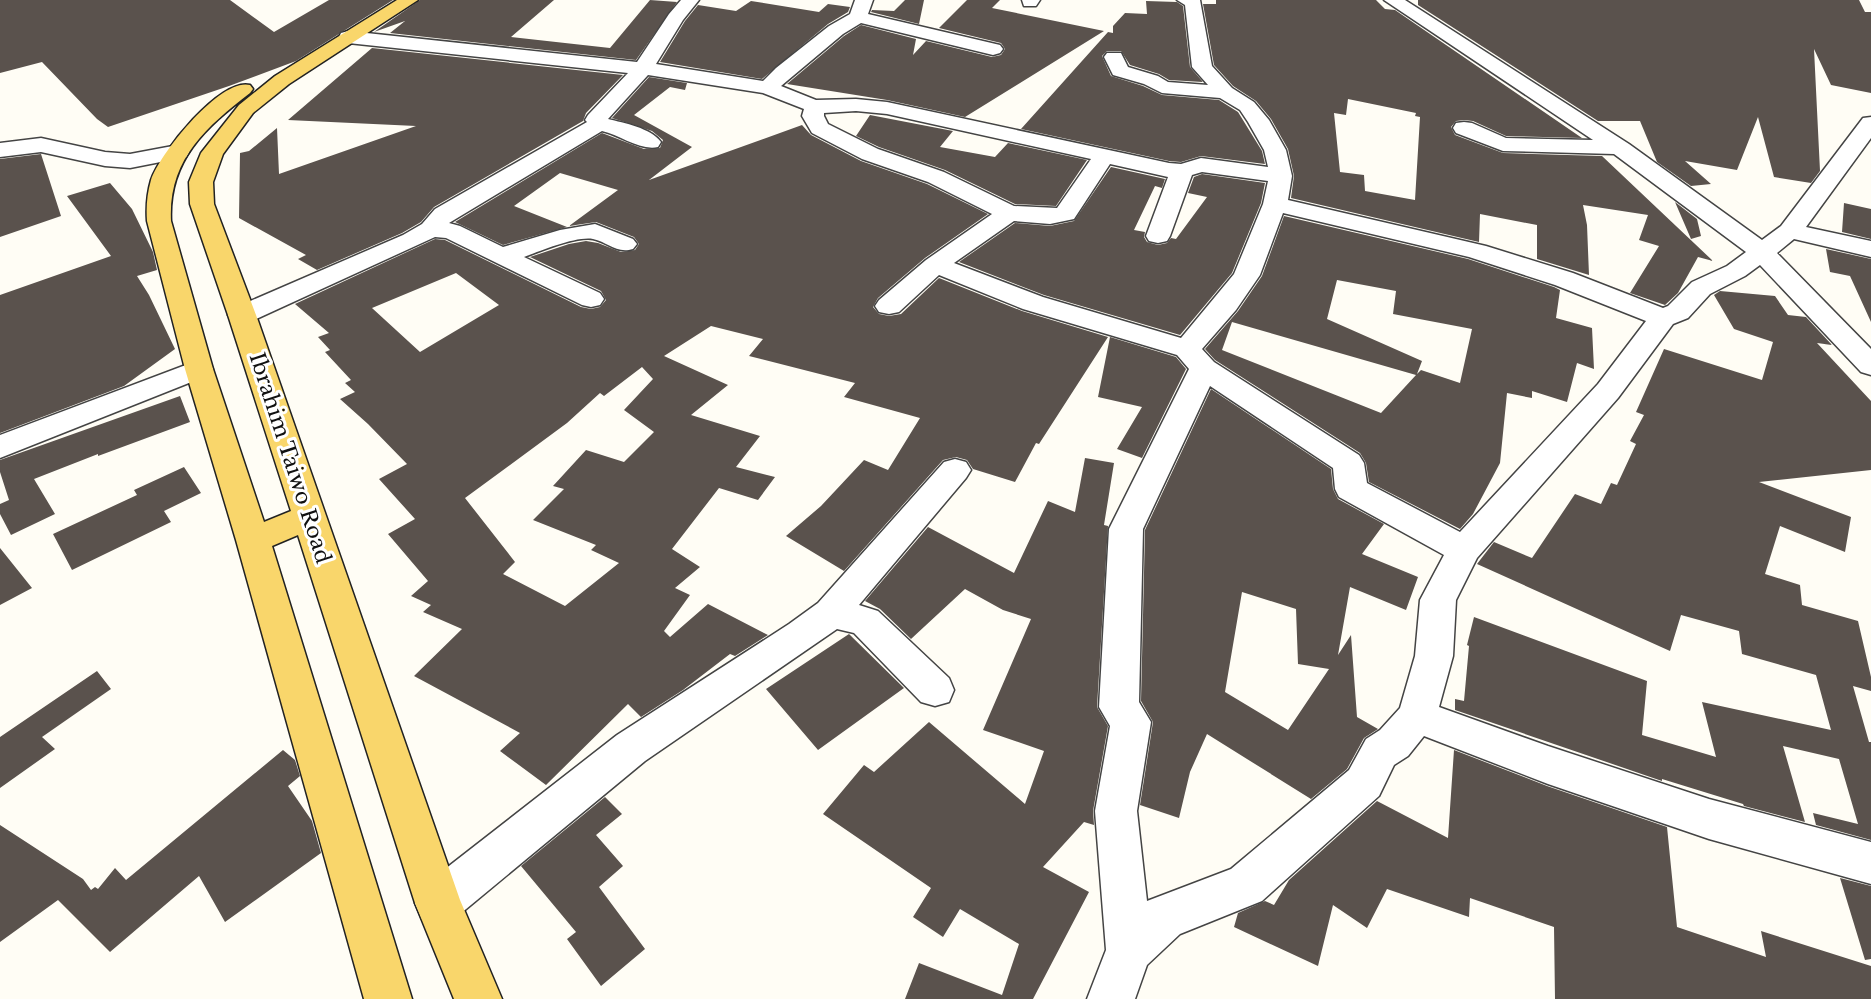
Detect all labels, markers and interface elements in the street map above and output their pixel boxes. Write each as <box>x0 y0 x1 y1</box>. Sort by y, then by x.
street label: Ibrahim Taiwo Road <box>244 349 336 567</box>

